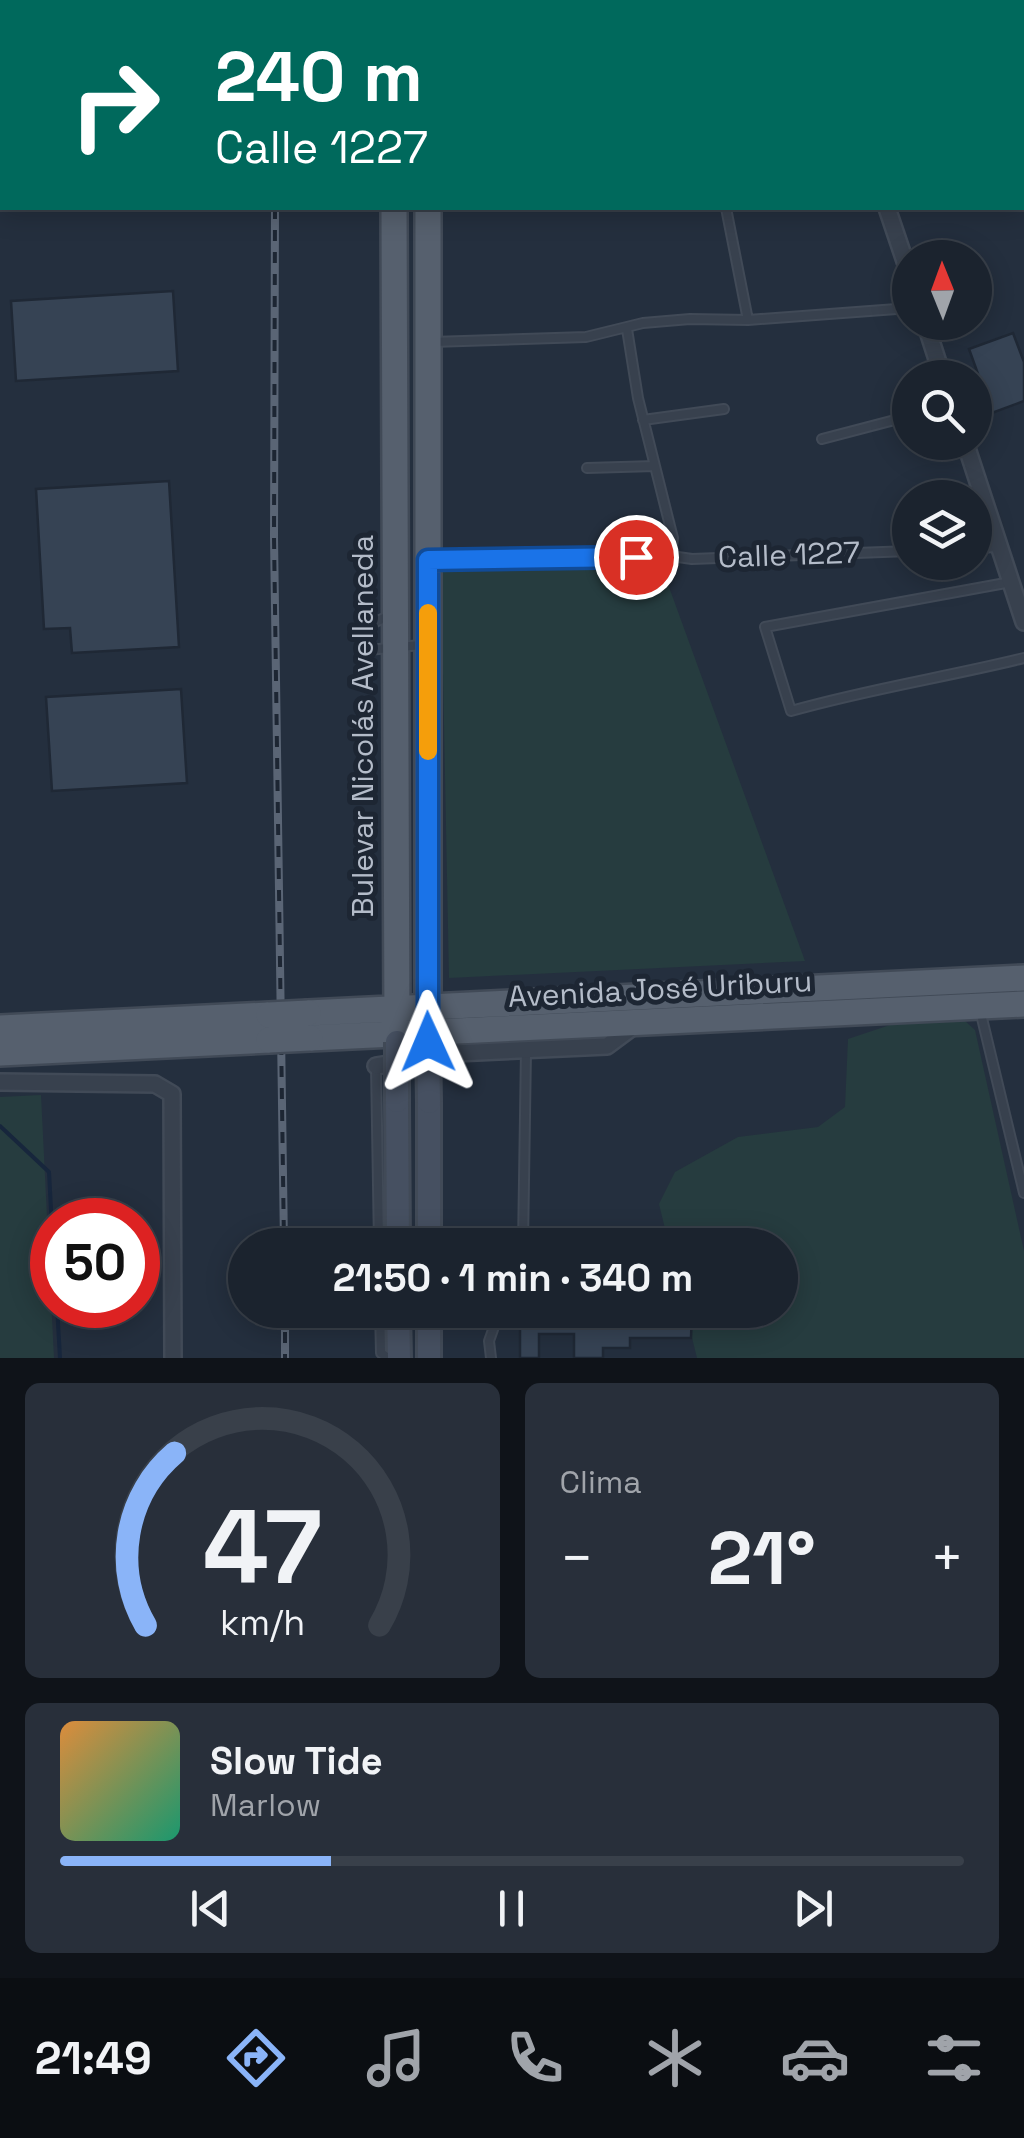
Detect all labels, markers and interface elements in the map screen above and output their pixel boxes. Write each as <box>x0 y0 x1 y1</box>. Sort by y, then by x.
text: 240 m <box>215 32 423 121</box>
icon: right <box>50 40 180 170</box>
text: Calle 1227 <box>215 119 428 176</box>
north arrow <box>892 240 992 340</box>
map controls <box>892 240 992 580</box>
button: search <box>892 360 992 460</box>
button: layers <box>892 480 992 580</box>
pin <box>594 515 679 600</box>
icon: arrive <box>609 530 664 585</box>
street label: Calle 1227 <box>717 533 861 576</box>
street label: Bulevar Nicolás Avellaneda <box>343 535 382 917</box>
street label: Avenida José Uriburu <box>507 961 813 1016</box>
position arrow <box>376 990 480 1094</box>
speed limit sign: 50 <box>30 1198 160 1328</box>
text: 21:50 · 1 min · 340 m <box>333 1254 693 1302</box>
text: Clima <box>560 1462 642 1502</box>
text: 47 <box>203 1481 322 1613</box>
text: 21° <box>708 1510 816 1606</box>
text: − <box>560 1523 594 1593</box>
text: + <box>930 1523 964 1593</box>
text: km/h <box>220 1600 305 1645</box>
text: Slow Tide <box>210 1737 383 1785</box>
text: Marlow <box>210 1785 321 1825</box>
icon: previous <box>183 1881 238 1936</box>
icon: pause <box>484 1881 539 1936</box>
icon: next <box>786 1881 841 1936</box>
icon: directions <box>221 2023 291 2093</box>
icon: music <box>361 2023 431 2093</box>
icon: phone <box>500 2023 570 2093</box>
icon: climate <box>640 2023 710 2093</box>
icon: car <box>780 2023 850 2093</box>
icon: filters <box>919 2023 989 2093</box>
text: 21:49 <box>35 2030 152 2087</box>

